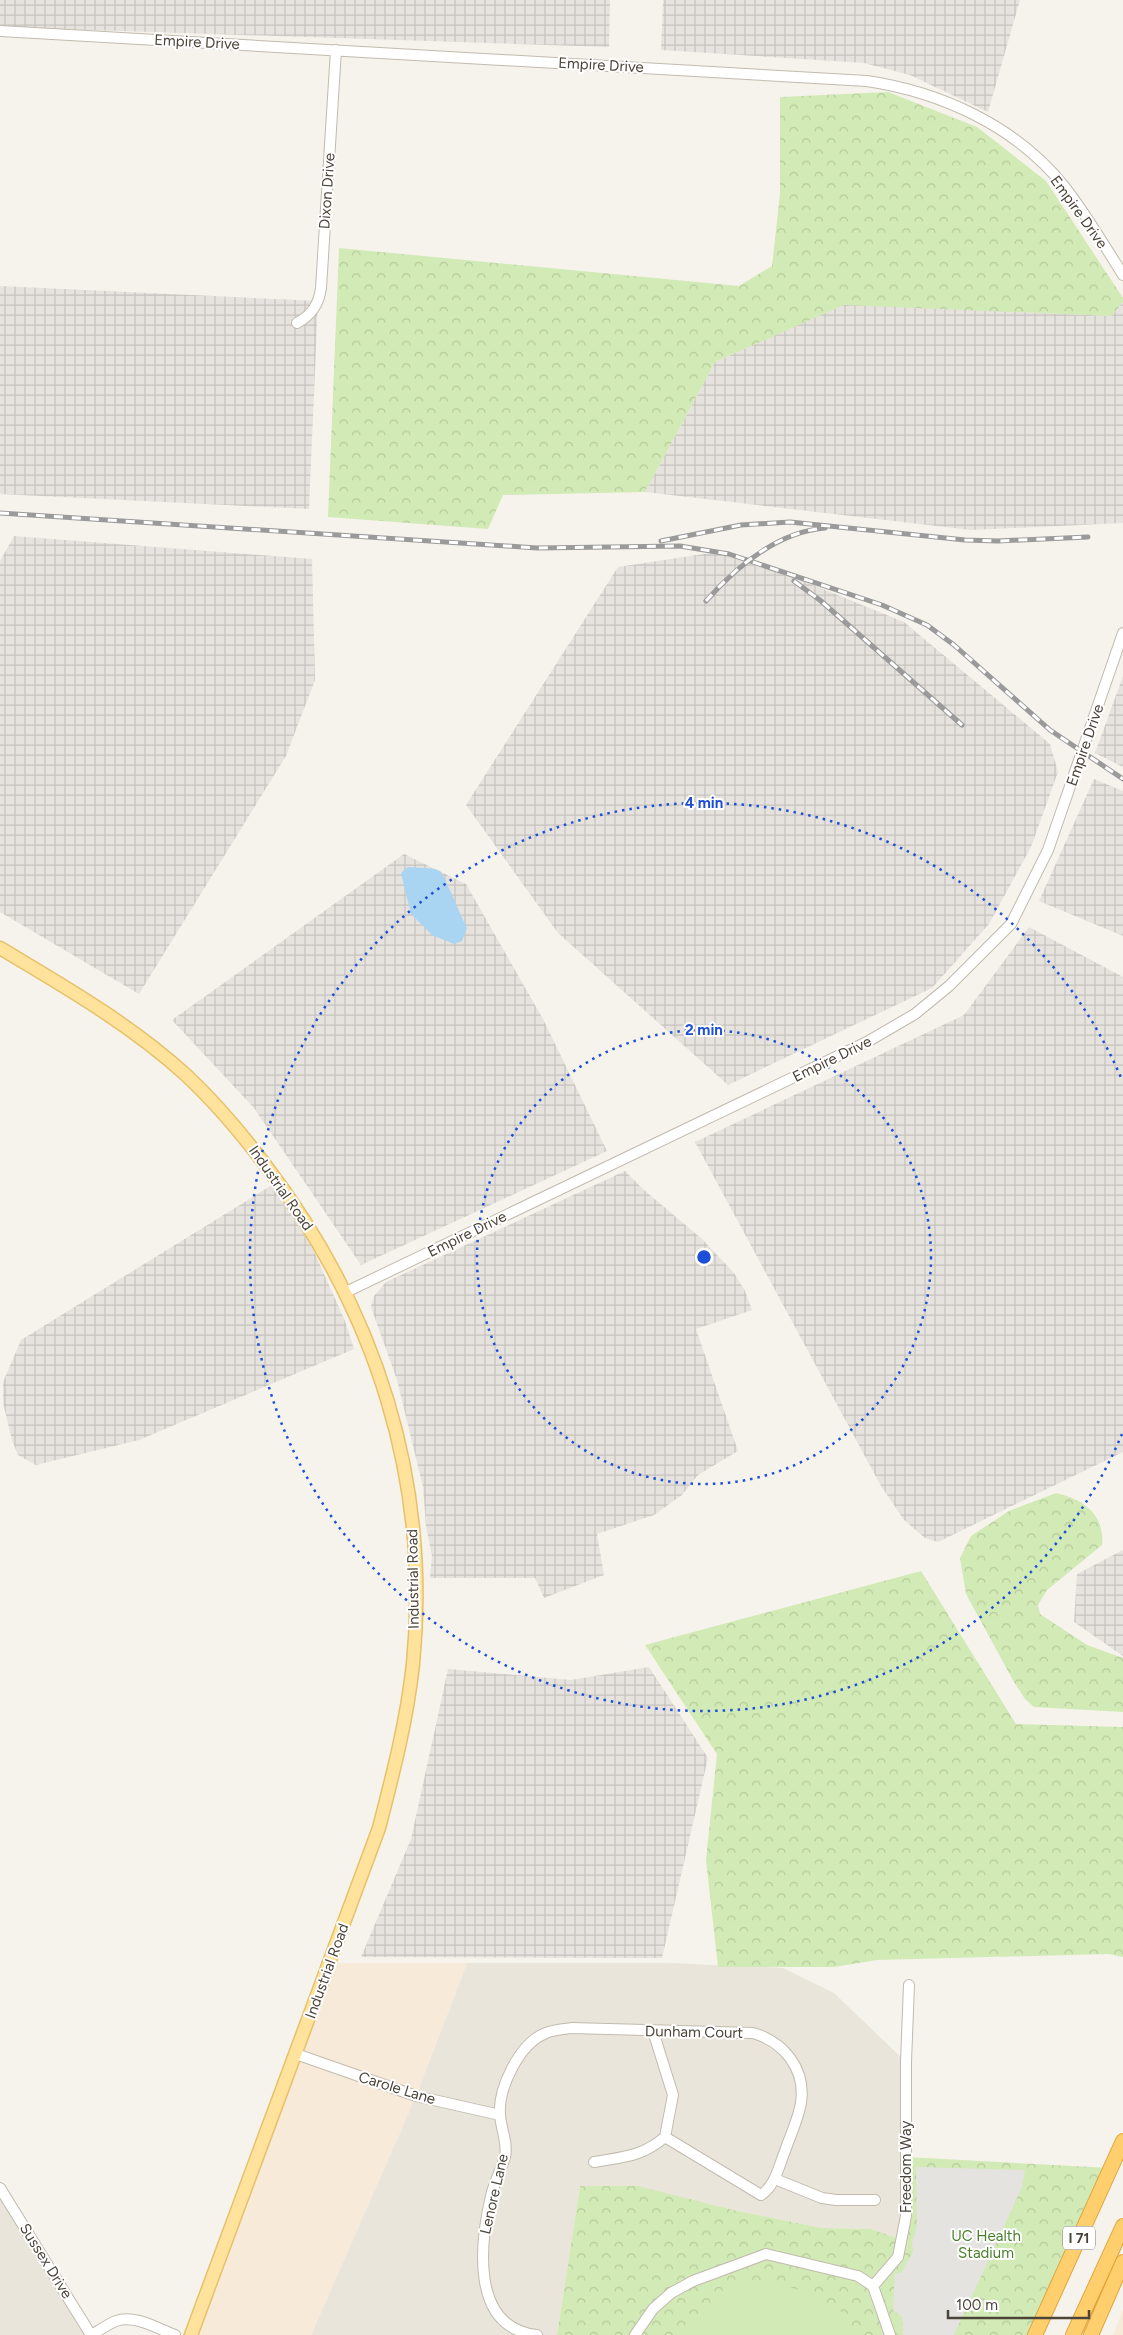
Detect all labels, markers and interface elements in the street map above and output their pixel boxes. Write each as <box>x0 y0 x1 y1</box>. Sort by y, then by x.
street label: Empire Drive <box>154 31 240 53</box>
street label: Empire Drive <box>558 54 644 76</box>
street label: Dixon Drive <box>315 152 339 230</box>
street label: Empire Drive <box>1047 172 1111 252</box>
street label: Empire Drive <box>1063 702 1107 788</box>
text: 4 min <box>685 794 723 812</box>
text: 2 min <box>685 1021 723 1039</box>
street label: Empire Drive <box>790 1032 874 1086</box>
street label: Industrial Road <box>245 1142 317 1234</box>
street label: Empire Drive <box>425 1207 509 1261</box>
centre of rings <box>695 1248 713 1266</box>
street label: Industrial Road <box>403 1529 423 1629</box>
street label: Industrial Road <box>301 1921 353 2021</box>
street label: Dunham Court <box>645 2022 744 2042</box>
street label: Carole Lane <box>356 2068 438 2108</box>
street label: Freedom Way <box>897 2121 915 2213</box>
street label: Lenore Lane <box>476 2152 512 2236</box>
street label: Sussex Drive <box>16 2220 76 2302</box>
road number: I 71 <box>1063 2226 1095 2250</box>
park label: UC Health Stadium <box>951 2227 1021 2262</box>
scale bar <box>948 2288 1089 2320</box>
text: 100 m <box>956 2296 998 2314</box>

